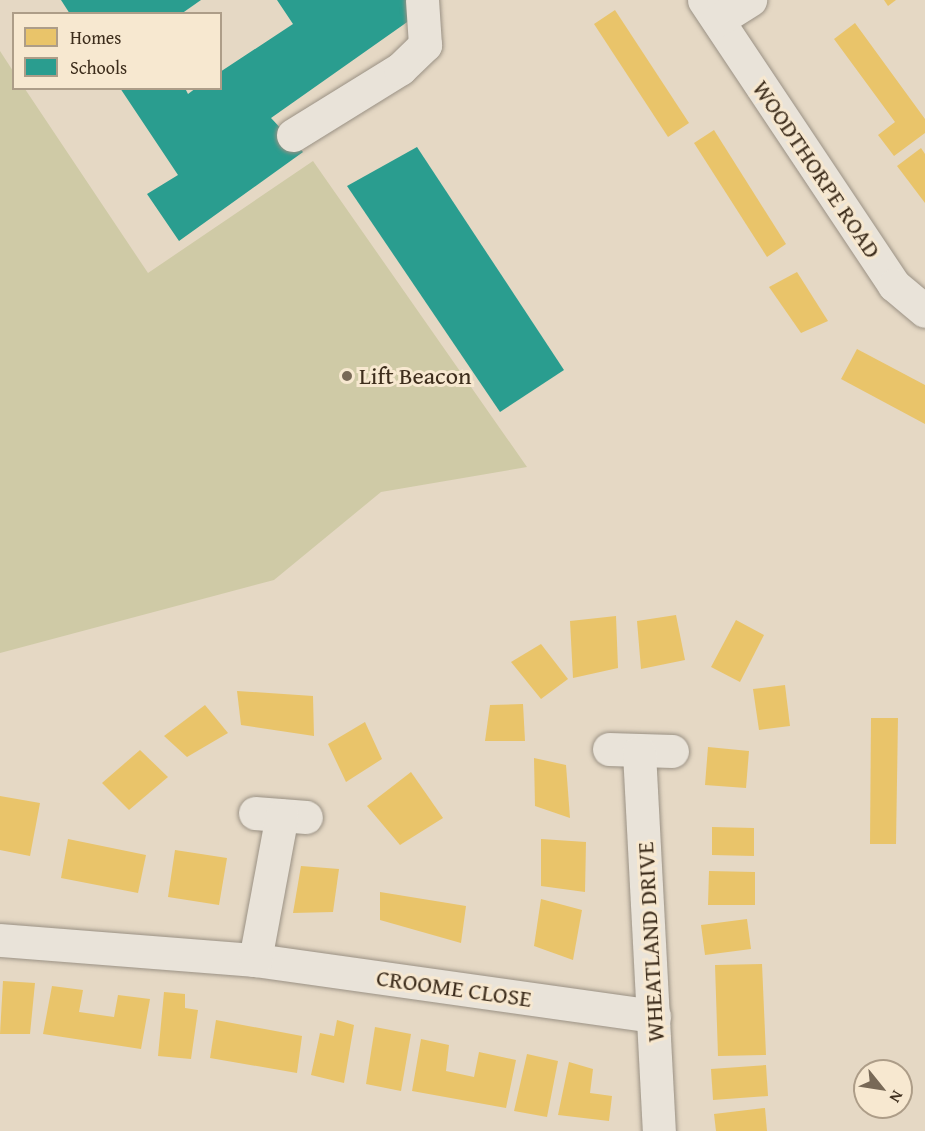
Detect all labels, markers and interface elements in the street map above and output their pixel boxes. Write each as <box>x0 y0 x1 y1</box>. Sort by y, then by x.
legend <box>12 12 222 90</box>
text: Homes <box>70 24 121 51</box>
text: Schools <box>70 54 127 81</box>
street label: WOODTHORPE ROAD <box>747 74 887 264</box>
place label: Lift Beacon <box>359 362 471 390</box>
marker: Lift Beacon <box>340 369 354 383</box>
street label: WHEATLAND DRIVE <box>630 841 670 1043</box>
street label: CROOME CLOSE <box>375 963 533 1013</box>
north arrow <box>853 1059 913 1119</box>
text: N <box>884 1086 910 1108</box>

